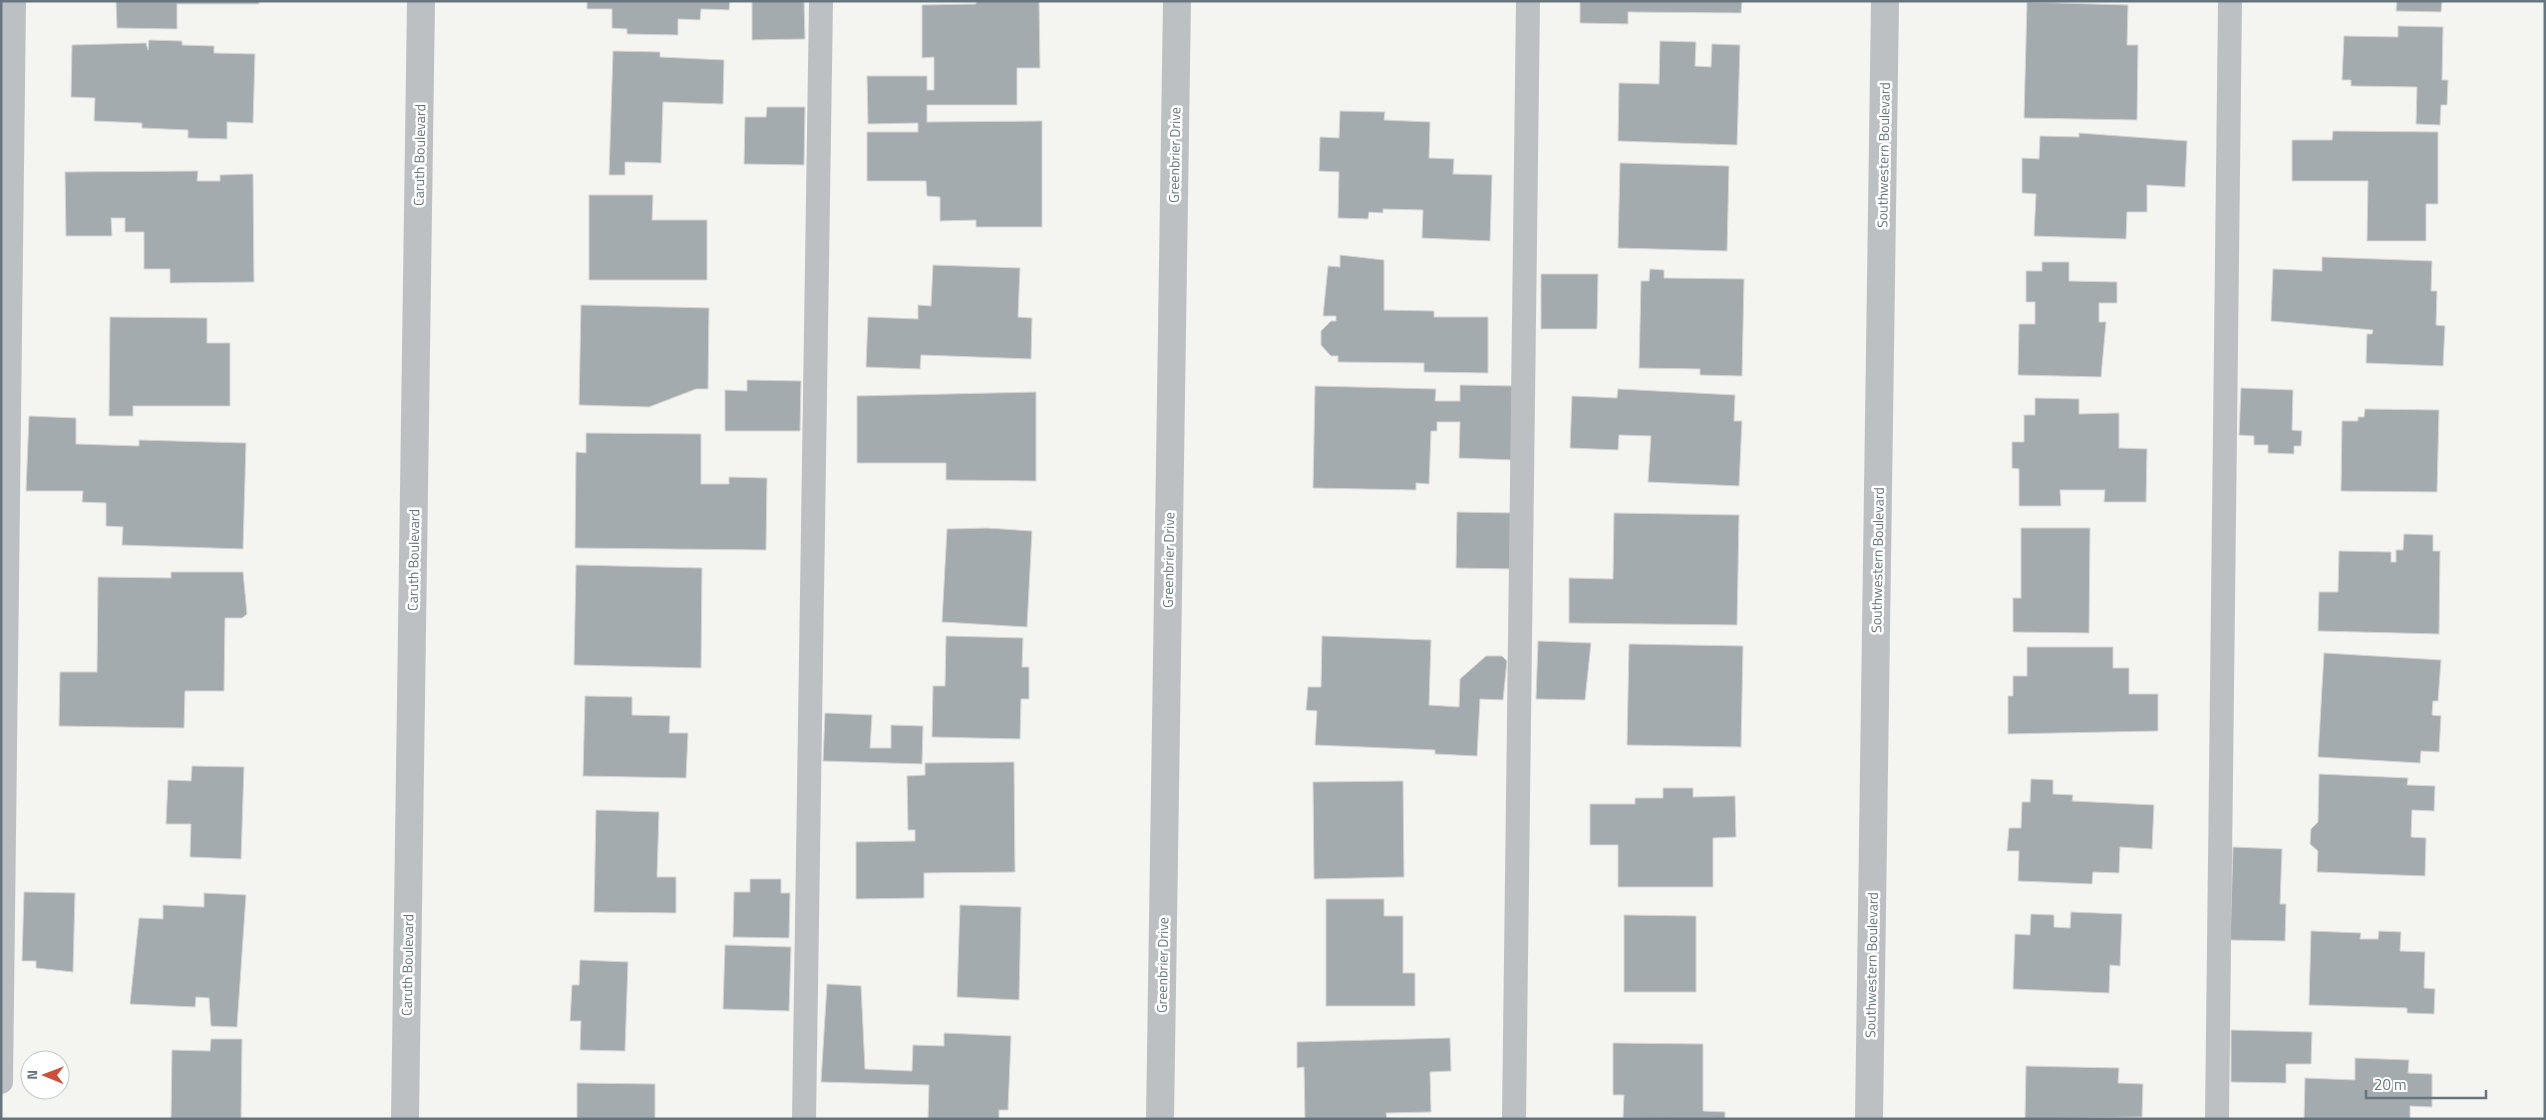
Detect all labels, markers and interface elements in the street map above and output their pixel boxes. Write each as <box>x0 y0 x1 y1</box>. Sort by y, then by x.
street label: Southwestern Boulevard <box>1871 82 1895 228</box>
street label: Caruth Boulevard <box>408 104 430 206</box>
street label: Greenbrier Drive <box>1163 107 1185 203</box>
street label: Southwestern Boulevard <box>1865 487 1889 633</box>
street label: Caruth Boulevard <box>402 509 424 611</box>
street label: Greenbrier Drive <box>1157 512 1179 608</box>
street label: Southwestern Boulevard <box>1859 892 1883 1038</box>
street label: Caruth Boulevard <box>396 914 418 1016</box>
street label: Greenbrier Drive <box>1151 917 1173 1013</box>
north arrow <box>20 1050 70 1100</box>
scale bar <box>2366 1068 2486 1100</box>
text: N <box>21 1070 42 1080</box>
text: 20 m <box>2374 1073 2407 1096</box>

